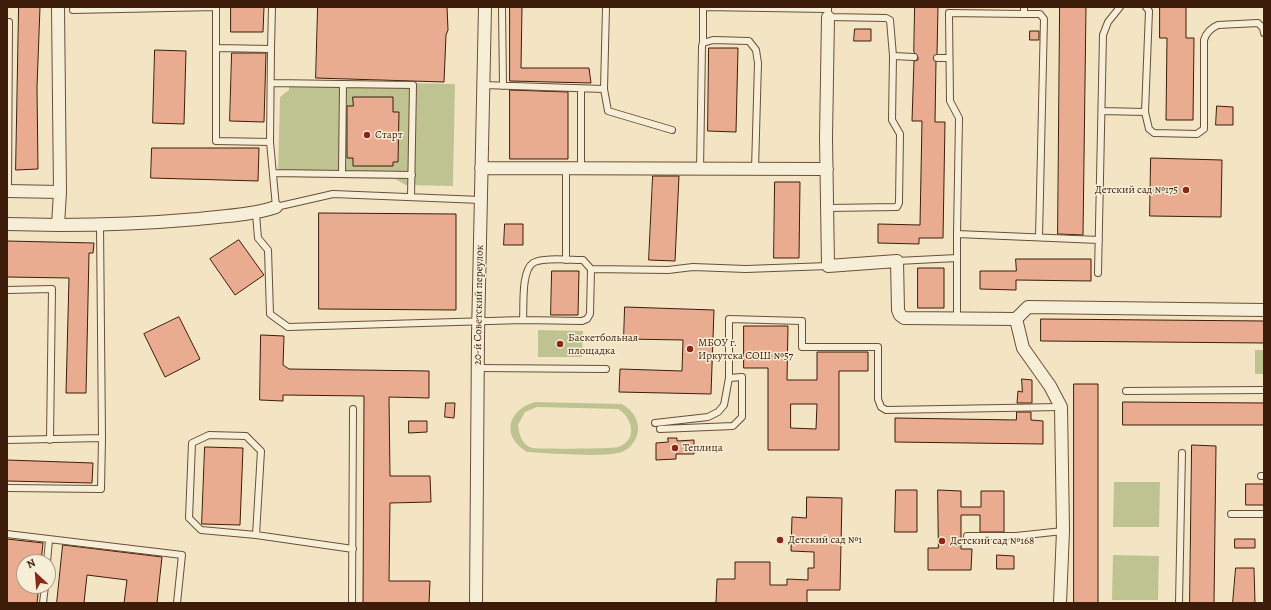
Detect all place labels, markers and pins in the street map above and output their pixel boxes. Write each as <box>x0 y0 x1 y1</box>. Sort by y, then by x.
place label: Старт <box>375 128 403 142</box>
marker: Старт <box>362 130 372 140</box>
place label: Детский сад №175 <box>1095 183 1178 197</box>
marker: Детский сад №175 <box>1181 185 1191 195</box>
place label: Баскетбольная площадка <box>568 331 638 357</box>
place label: МБОУ г. Иркутска СОШ №57 <box>698 336 793 362</box>
marker: Баскетбольная площадка <box>555 339 565 349</box>
marker: МБОУ г. Иркутска СОШ №57 <box>685 344 695 354</box>
place label: Теплица <box>683 441 723 455</box>
marker: Теплица <box>670 443 680 453</box>
place label: Детский сад №1 <box>788 533 862 547</box>
place label: Детский сад №168 <box>950 534 1034 548</box>
marker: Детский сад №1 <box>775 535 785 545</box>
marker: Детский сад №168 <box>937 536 947 546</box>

